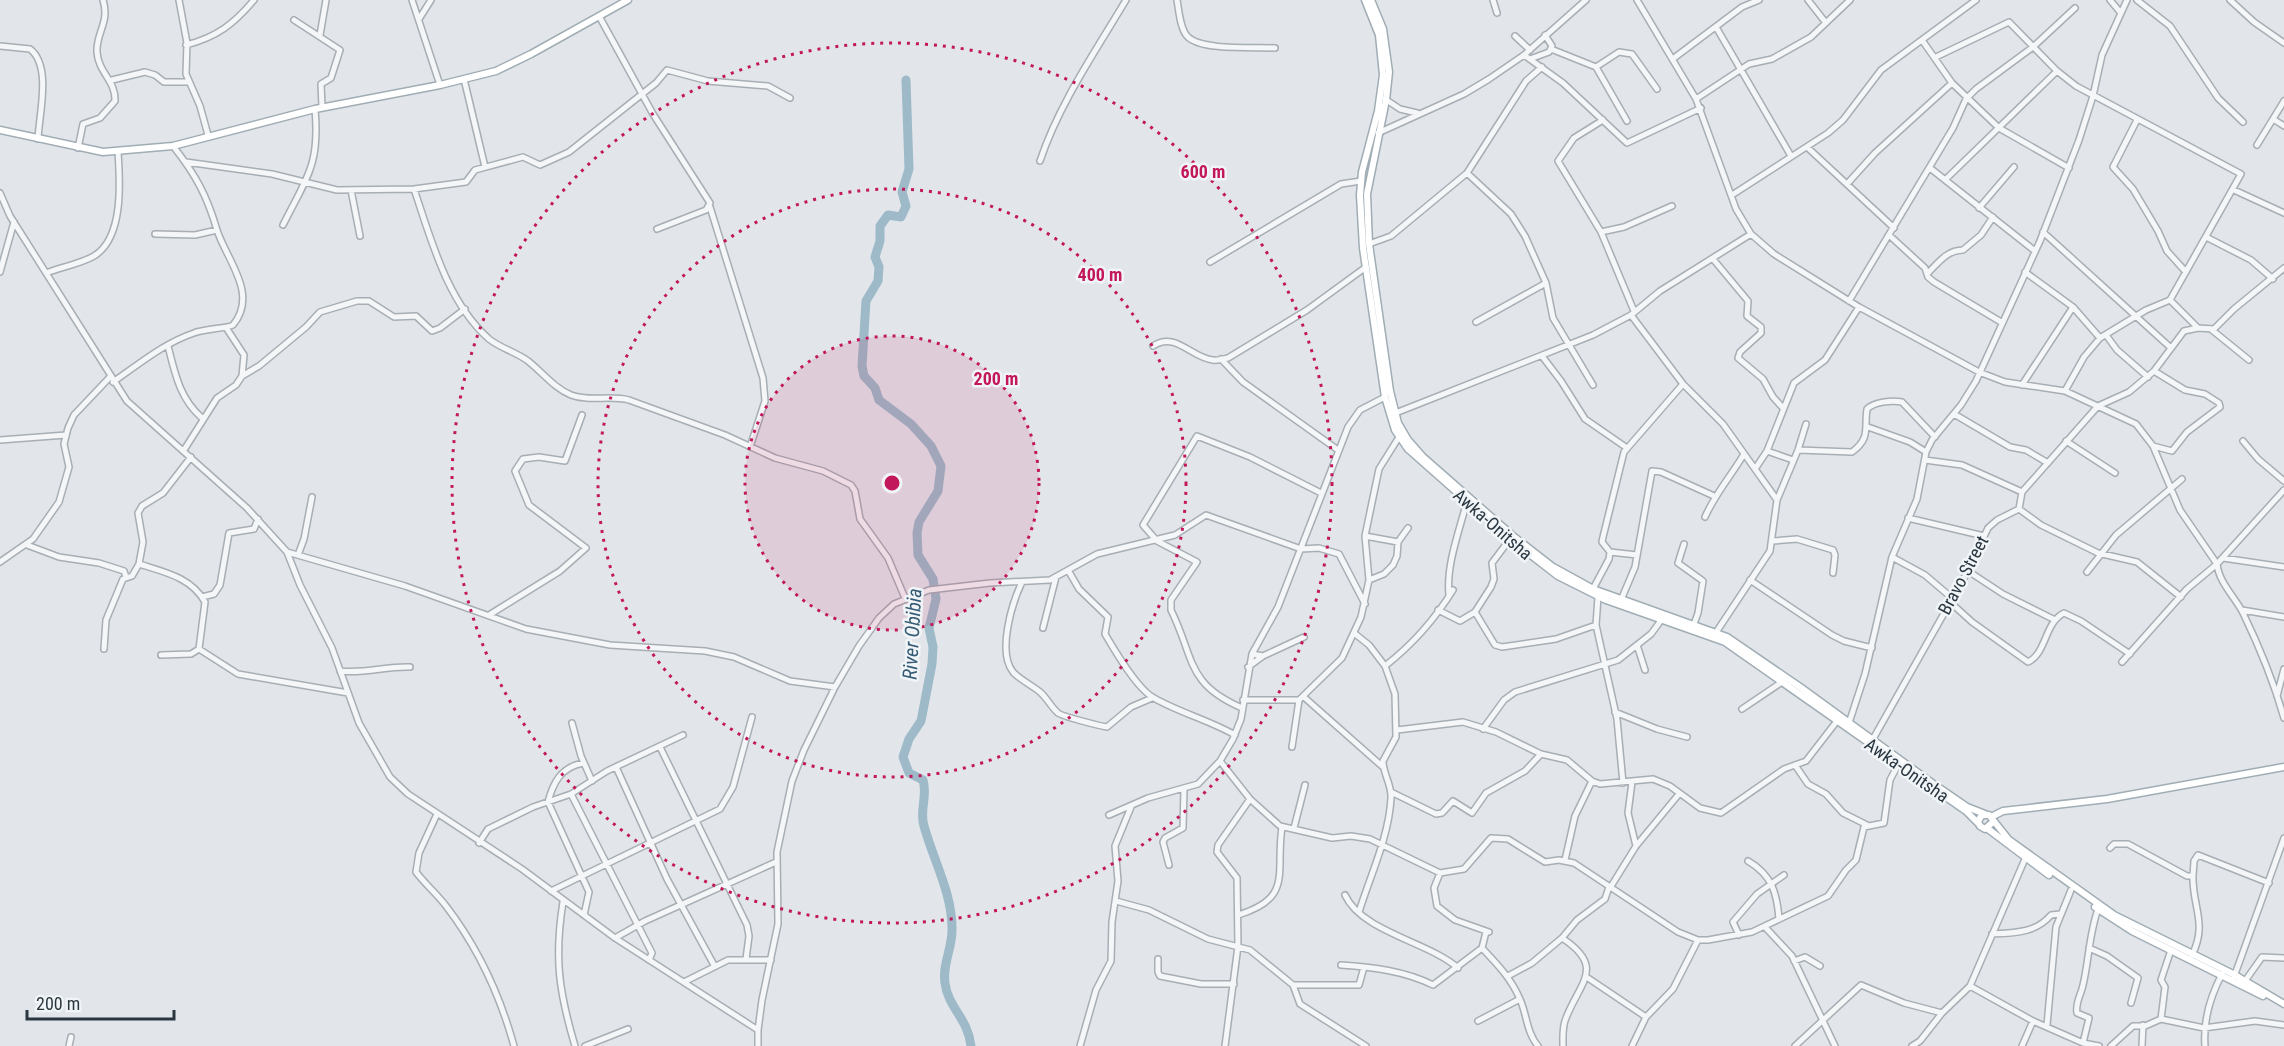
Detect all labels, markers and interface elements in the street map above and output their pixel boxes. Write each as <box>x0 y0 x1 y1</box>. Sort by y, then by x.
text: 600 m <box>1181 161 1225 182</box>
text: 400 m <box>1078 264 1122 285</box>
text: 200 m <box>974 368 1018 389</box>
centre of rings <box>882 473 902 493</box>
street label: Awka-Onitsha <box>1449 484 1537 564</box>
street label: Bravo Street <box>1933 532 1993 618</box>
water label: River Obibia <box>898 588 926 680</box>
street label: Awka-Onitsha <box>1861 733 1953 807</box>
scale bar <box>27 983 174 1021</box>
text: 200 m <box>36 993 80 1014</box>

